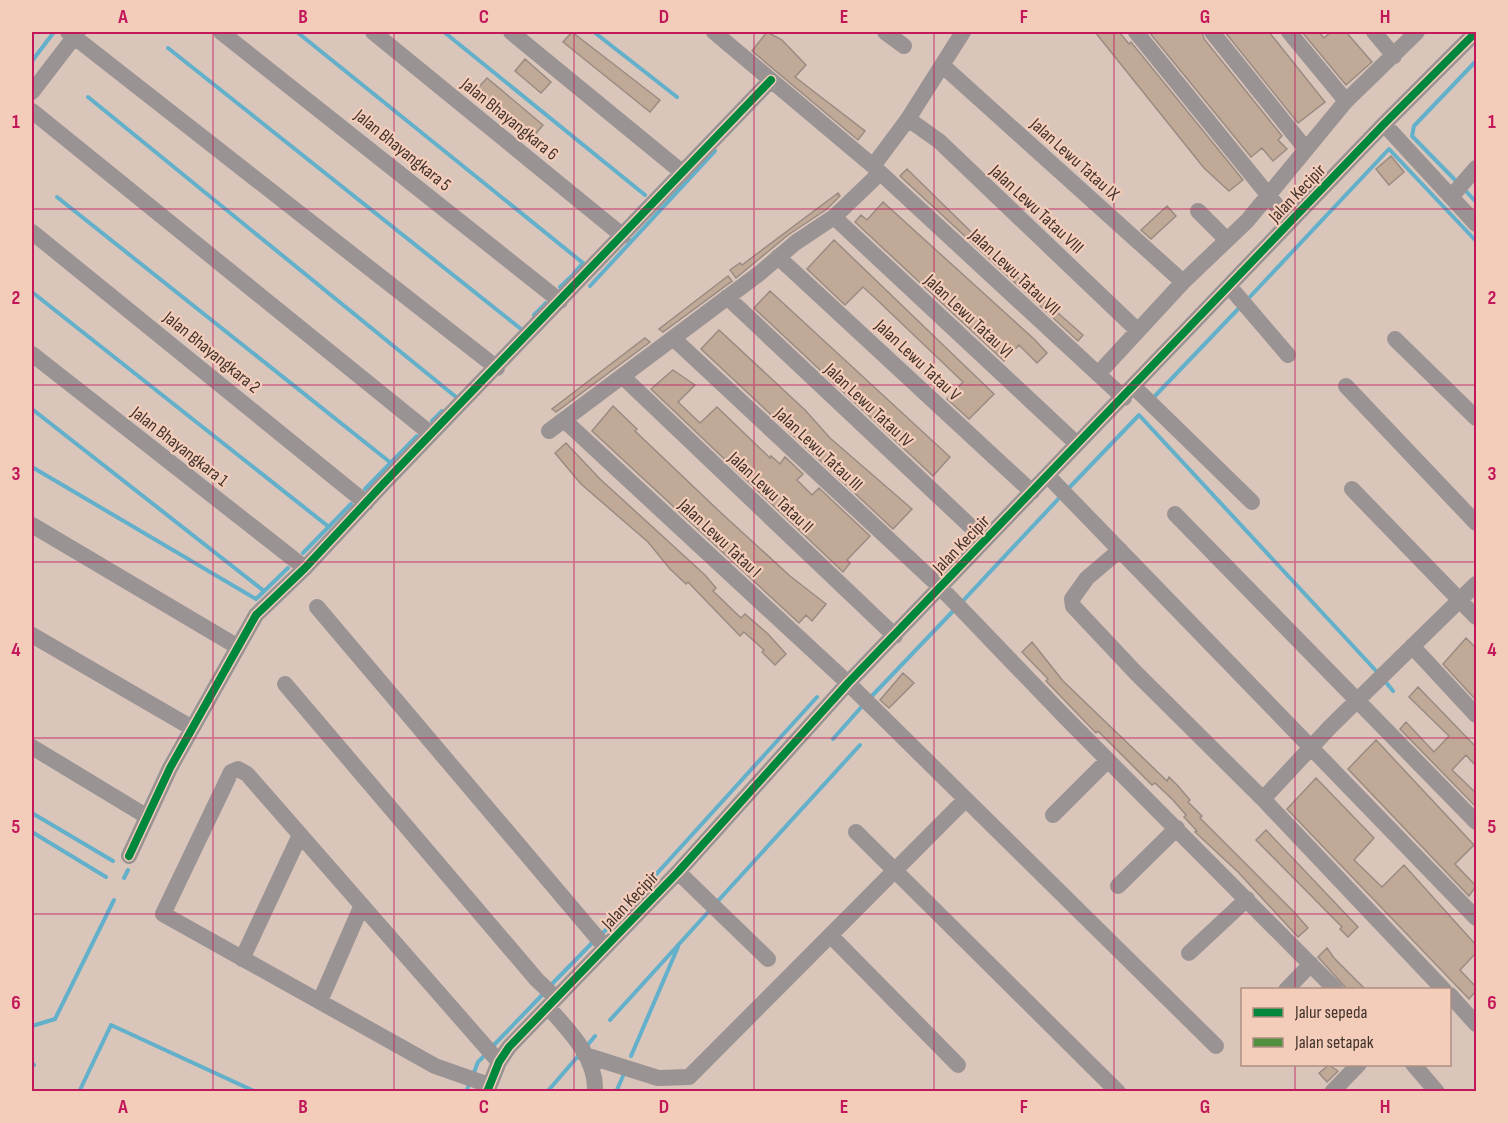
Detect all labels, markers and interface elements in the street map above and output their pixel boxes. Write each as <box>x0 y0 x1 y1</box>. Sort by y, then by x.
text: A <box>117 5 128 29</box>
text: B <box>298 5 308 29</box>
text: C <box>479 5 489 29</box>
text: D <box>659 5 669 29</box>
text: E <box>840 5 848 29</box>
text: F <box>1020 5 1028 29</box>
text: G <box>1200 5 1210 29</box>
text: H <box>1380 5 1390 29</box>
street label: Jalan Bhayangkara 6 <box>456 73 563 165</box>
street label: Jalan Bhayangkara 5 <box>349 104 455 196</box>
text: 1 <box>12 110 20 134</box>
text: 1 <box>1488 110 1496 134</box>
street label: Jalan Lewu Tatau IX <box>1025 113 1124 205</box>
street label: Jalan Lewu Tatau VIII <box>985 160 1088 258</box>
street label: Jalan Kecipir <box>1264 160 1330 228</box>
street label: Jalan Lewu Tatau VII <box>965 224 1065 320</box>
street label: Jalan Lewu Tatau VI <box>920 270 1018 362</box>
text: 2 <box>12 286 20 310</box>
text: 2 <box>1488 286 1496 310</box>
street label: Jalan Bhayangkara 2 <box>158 306 264 398</box>
street label: Jalan Lewu Tatau V <box>870 315 965 405</box>
street label: Jalan Lewu Tatau IV <box>819 358 917 452</box>
street label: Jalan Bhayangkara 1 <box>126 401 233 491</box>
street label: Jalan Lewu Tatau III <box>771 403 867 495</box>
street label: Jalan Lewu Tatau II <box>724 447 818 537</box>
text: 3 <box>12 462 21 486</box>
text: 3 <box>1488 462 1497 486</box>
street label: Jalan Lewu Tatau I <box>673 494 765 582</box>
street label: Jalan Kecipir <box>928 511 994 579</box>
text: 4 <box>11 638 21 662</box>
text: 4 <box>1487 638 1497 662</box>
text: 5 <box>12 815 21 839</box>
text: 5 <box>1488 815 1497 839</box>
street label: Jalan Kecipir <box>597 867 663 935</box>
legend <box>1241 988 1451 1066</box>
text: 6 <box>11 991 21 1015</box>
text: 6 <box>1487 991 1497 1015</box>
text: Jalur sepeda <box>1294 1002 1367 1023</box>
text: Jalan setapak <box>1294 1032 1374 1053</box>
text: A <box>117 1095 128 1119</box>
text: B <box>298 1095 308 1119</box>
text: C <box>479 1095 489 1119</box>
text: D <box>659 1095 669 1119</box>
text: E <box>840 1095 848 1119</box>
text: F <box>1020 1095 1028 1119</box>
text: G <box>1200 1095 1210 1119</box>
text: H <box>1380 1095 1390 1119</box>

